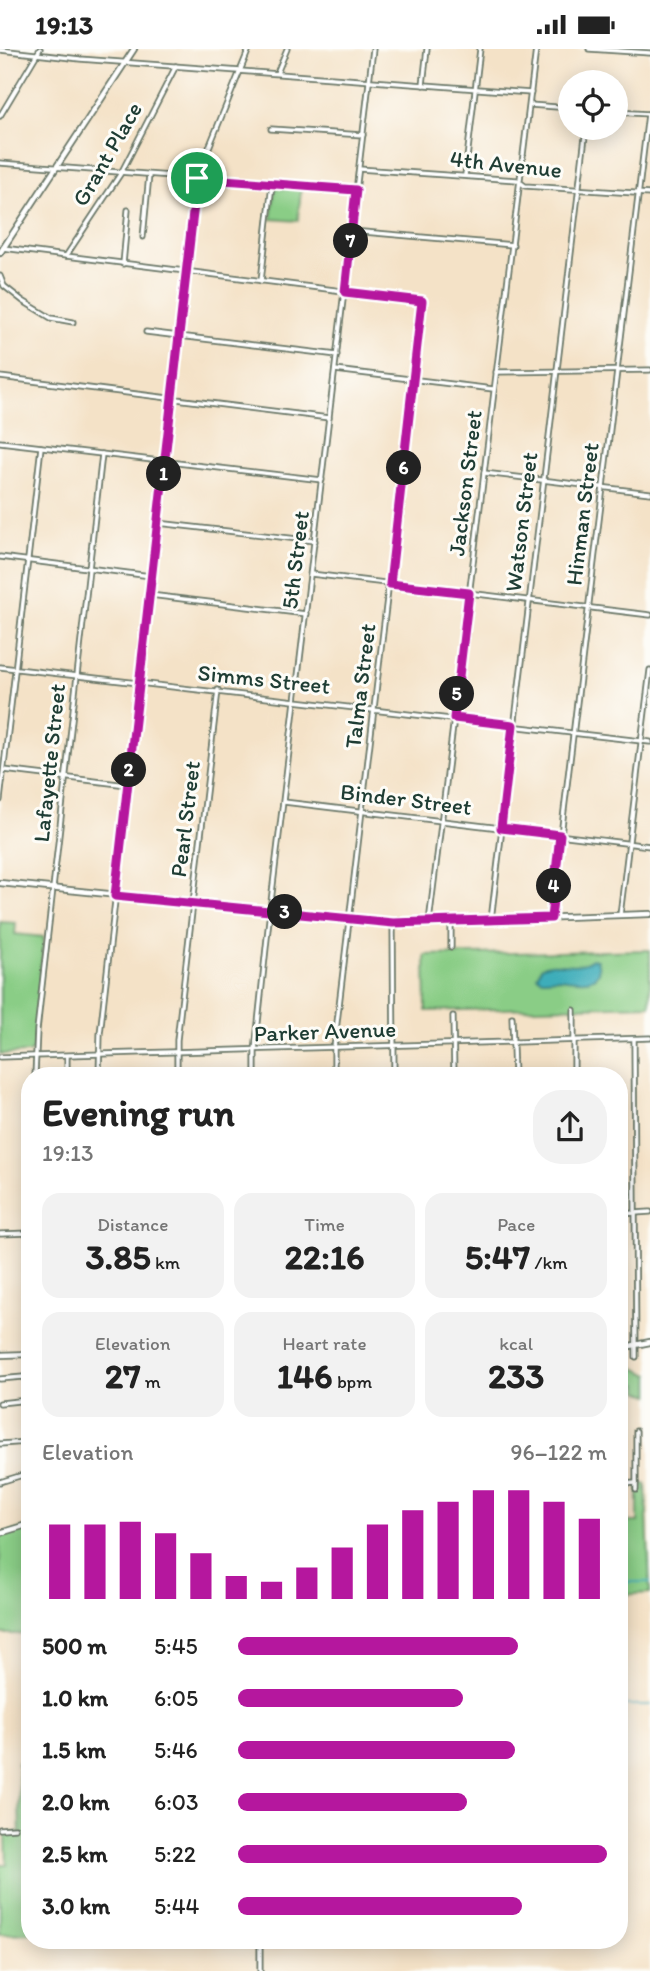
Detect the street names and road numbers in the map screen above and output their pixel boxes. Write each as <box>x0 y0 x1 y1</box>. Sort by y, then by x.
street label: Grant Place <box>66 97 148 211</box>
street label: 4th Avenue <box>449 144 563 184</box>
street label: Jackson Street <box>442 408 488 558</box>
street label: Hinman Street <box>559 441 605 587</box>
street label: Watson Street <box>499 450 543 593</box>
street label: 5th Street <box>275 509 315 611</box>
street label: Talma Street <box>338 622 382 750</box>
street label: Simms Street <box>196 658 332 700</box>
street label: Lafayette Street <box>27 682 71 844</box>
street label: Pearl Street <box>164 759 206 879</box>
street label: Binder Street <box>339 777 474 821</box>
street label: Parker Avenue <box>253 1015 397 1047</box>

